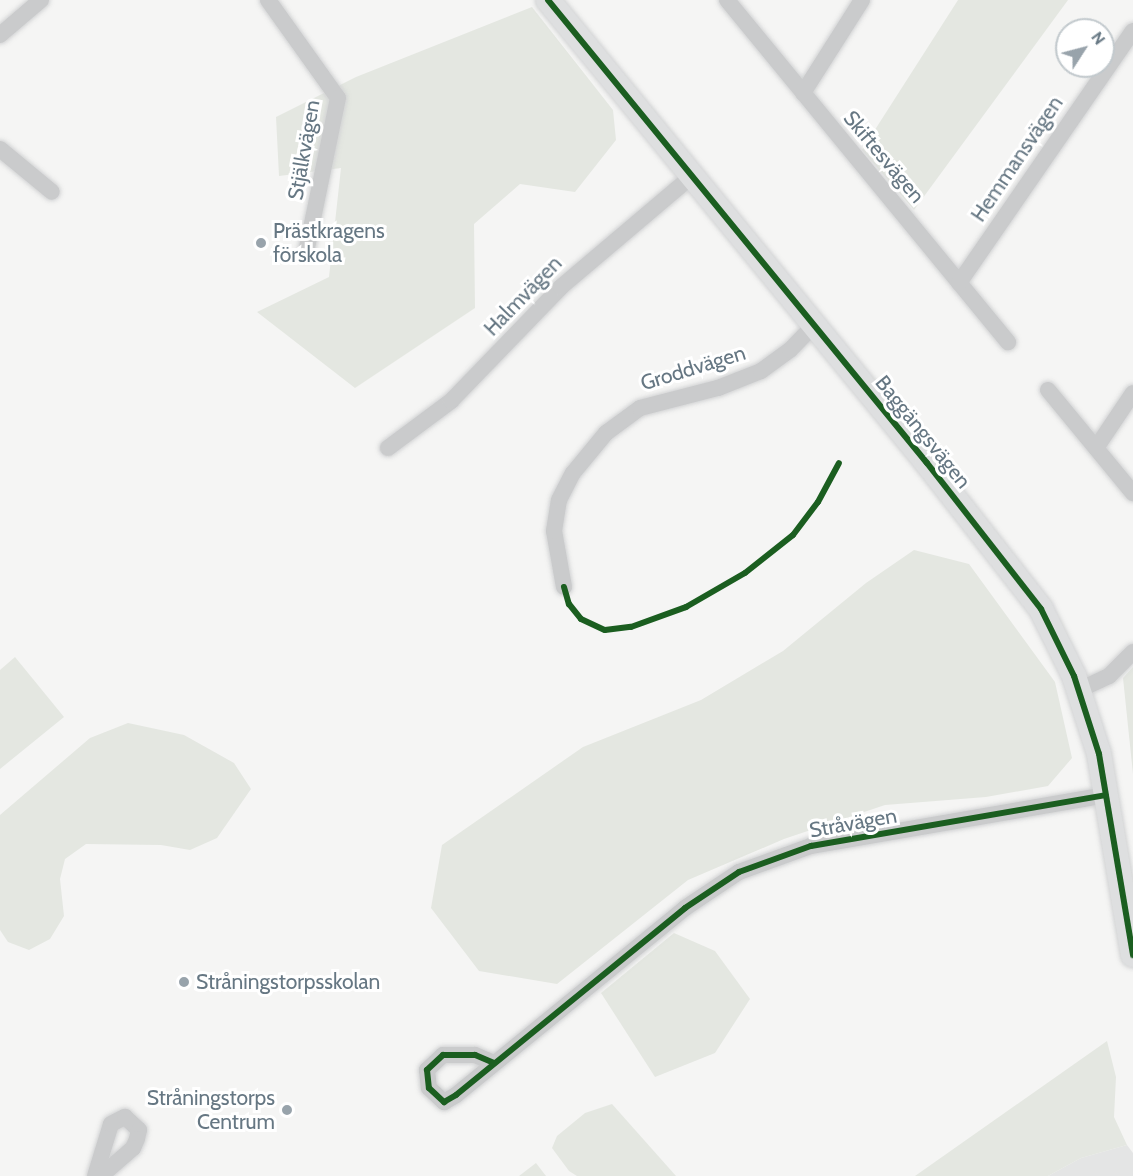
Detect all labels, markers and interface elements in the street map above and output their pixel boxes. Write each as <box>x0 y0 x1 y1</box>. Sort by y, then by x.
north arrow <box>1055 18 1115 78</box>
text: N <box>1087 28 1109 48</box>
street label: Hemmansvägen <box>966 91 1068 227</box>
street label: Stjälkvägen <box>283 98 325 202</box>
street label: Skiftesvägen <box>838 106 930 208</box>
place label: Prästkragens förskola <box>273 218 385 268</box>
marker: Prästkragens förskola <box>254 236 268 250</box>
street label: Halmvägen <box>479 251 567 341</box>
street label: Groddvägen <box>637 340 749 396</box>
street label: Baggängsvägen <box>870 371 976 493</box>
street label: Stråvägen <box>807 803 899 843</box>
place label: Stråningstorpsskolan <box>196 969 380 995</box>
marker: Stråningstorpsskolan <box>177 975 191 989</box>
place label: Stråningstorps Centrum <box>147 1085 275 1135</box>
marker: Stråningstorps Centrum <box>280 1103 294 1117</box>

